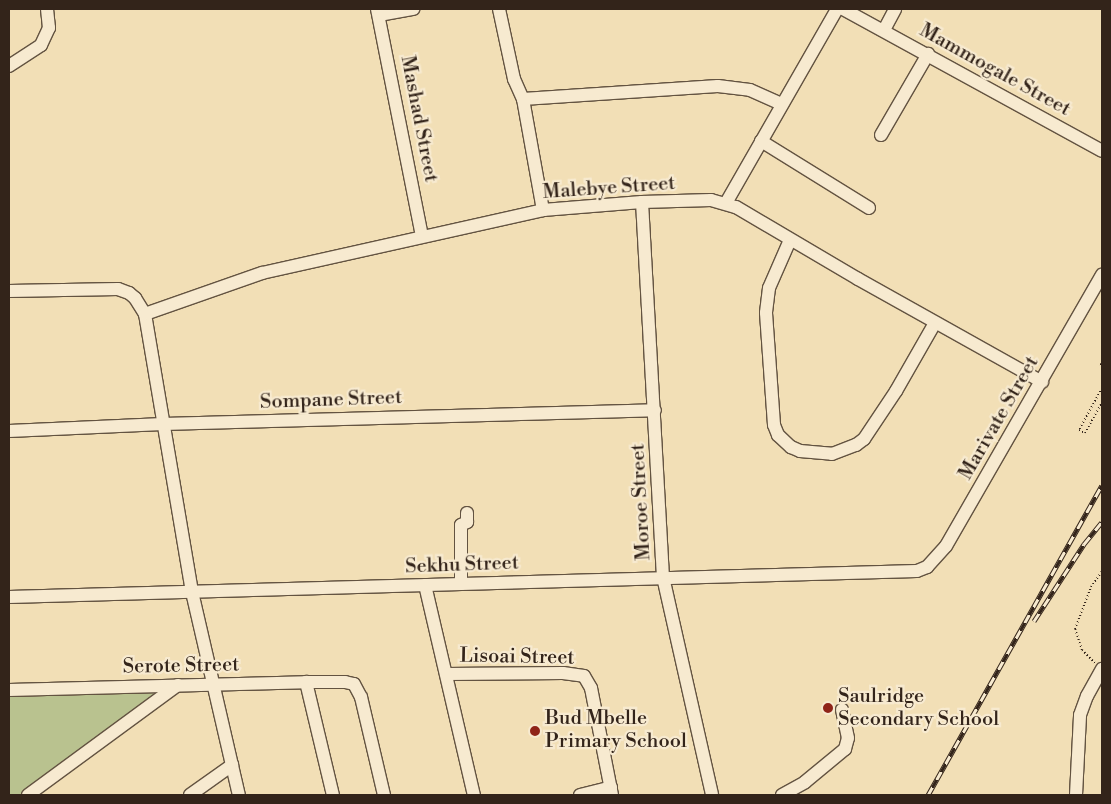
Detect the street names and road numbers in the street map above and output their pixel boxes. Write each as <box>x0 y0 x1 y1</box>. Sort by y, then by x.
street label: Mammogale Street <box>915 19 1075 121</box>
street label: Mashad Street <box>395 54 443 184</box>
street label: Malebye Street <box>542 171 676 205</box>
street label: Marivate Street <box>954 352 1044 484</box>
street label: Sompane Street <box>259 386 403 414</box>
street label: Moroe Street <box>626 443 656 561</box>
street label: Sekhu Street <box>405 551 519 579</box>
street label: Lisoai Street <box>459 644 575 670</box>
street label: Serote Street <box>123 653 239 679</box>

